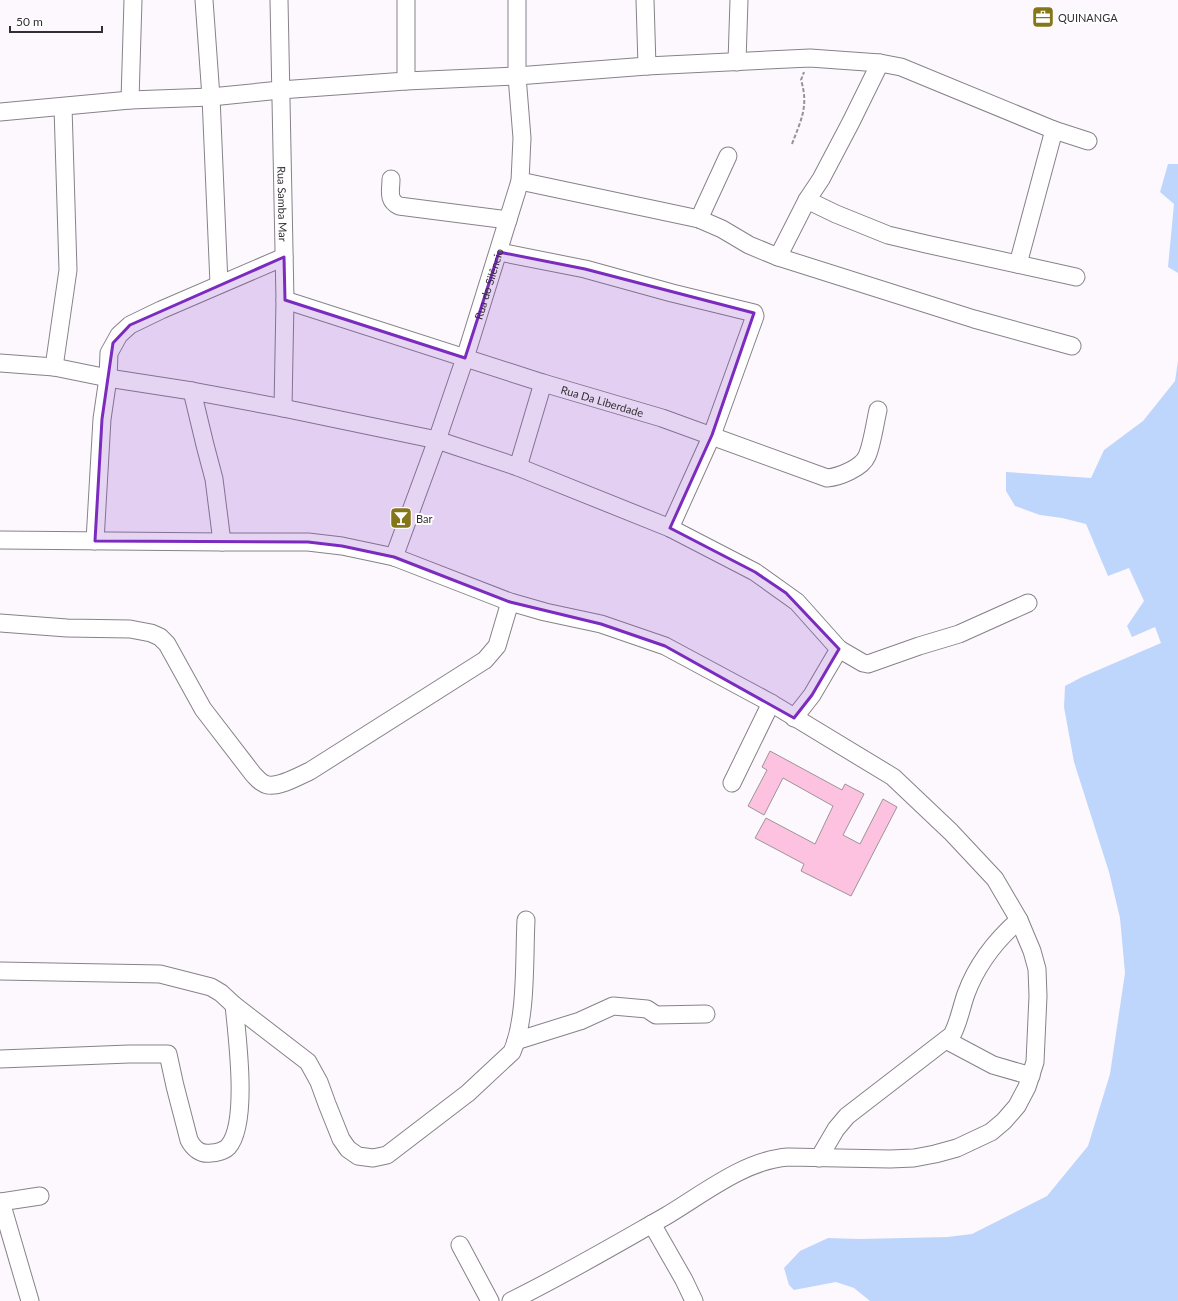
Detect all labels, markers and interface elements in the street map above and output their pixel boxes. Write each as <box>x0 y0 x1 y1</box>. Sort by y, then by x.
office icon: QUINANGA <box>1030 4 1056 30</box>
scale bar <box>10 8 102 34</box>
place label: QUINANGA <box>1058 11 1118 24</box>
text: 50 m <box>16 14 43 29</box>
street label: Rua Samba Mar <box>276 166 290 242</box>
street label: Rua do Silêncio <box>471 247 505 321</box>
street label: Rua Da Liberdade <box>560 382 645 419</box>
bar icon: Bar <box>388 505 414 531</box>
place label: Bar <box>416 512 433 525</box>

